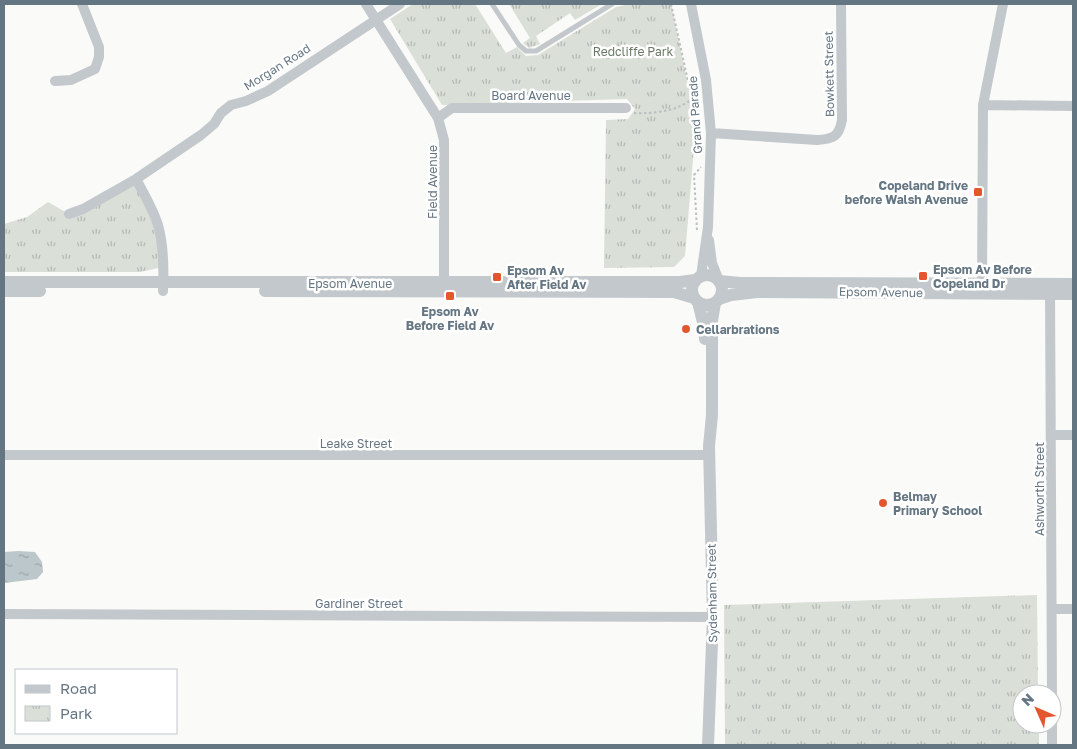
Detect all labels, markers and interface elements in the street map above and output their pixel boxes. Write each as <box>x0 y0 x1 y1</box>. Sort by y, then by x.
street label: Bowkett Street <box>821 31 837 117</box>
street label: Morgan Road <box>241 40 313 94</box>
park label: Redcliffe Park <box>593 44 674 59</box>
street label: Grand Parade <box>685 76 705 154</box>
street label: Board Avenue <box>491 88 571 103</box>
street label: Field Avenue <box>425 145 440 219</box>
place label: Copeland Drive before Walsh Avenue <box>845 178 968 207</box>
marker: Copeland Drive before Walsh Avenue <box>972 186 984 198</box>
place label: Epsom Av Before Copeland Dr <box>933 262 1032 291</box>
place label: Epsom Av After Field Av <box>507 263 587 292</box>
marker: Epsom Av Before Copeland Dr <box>917 270 929 282</box>
marker: Epsom Av After Field Av <box>491 271 503 283</box>
street label: Epsom Avenue <box>308 276 392 291</box>
street label: Epsom Avenue <box>839 284 923 300</box>
marker: Epsom Av Before Field Av <box>444 290 456 302</box>
place label: Epsom Av Before Field Av <box>406 304 495 333</box>
place label: Cellarbrations <box>696 322 780 337</box>
marker: Cellarbrations <box>680 323 692 335</box>
street label: Leake Street <box>320 436 392 451</box>
street label: Ashworth Street <box>1032 442 1047 536</box>
place label: Belmay Primary School <box>893 489 982 518</box>
marker: Belmay Primary School <box>877 497 889 509</box>
street label: Sydenham Street <box>704 543 720 643</box>
street label: Gardiner Street <box>315 596 403 611</box>
legend <box>15 669 178 734</box>
text: Road <box>60 679 97 697</box>
north arrow <box>1012 684 1062 734</box>
text: N <box>1018 690 1037 709</box>
text: Park <box>60 704 93 722</box>

